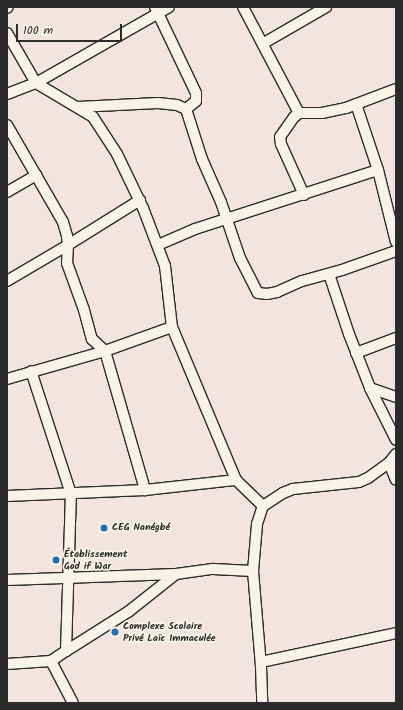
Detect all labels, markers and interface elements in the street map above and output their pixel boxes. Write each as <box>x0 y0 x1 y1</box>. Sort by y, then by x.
scale bar <box>18 16 124 42</box>
text: 100 m <box>23 21 53 40</box>
place label: CEG Nanégbé <box>112 522 170 534</box>
marker: CEG Nanégbé <box>99 523 109 533</box>
place label: Établissement God if War <box>64 548 127 572</box>
marker: Établissement God if War <box>51 555 61 565</box>
place label: Complexe Scolaire Privé Laïc Immaculée <box>123 620 216 644</box>
marker: Complexe Scolaire Privé Laïc Immaculée <box>110 627 120 637</box>

